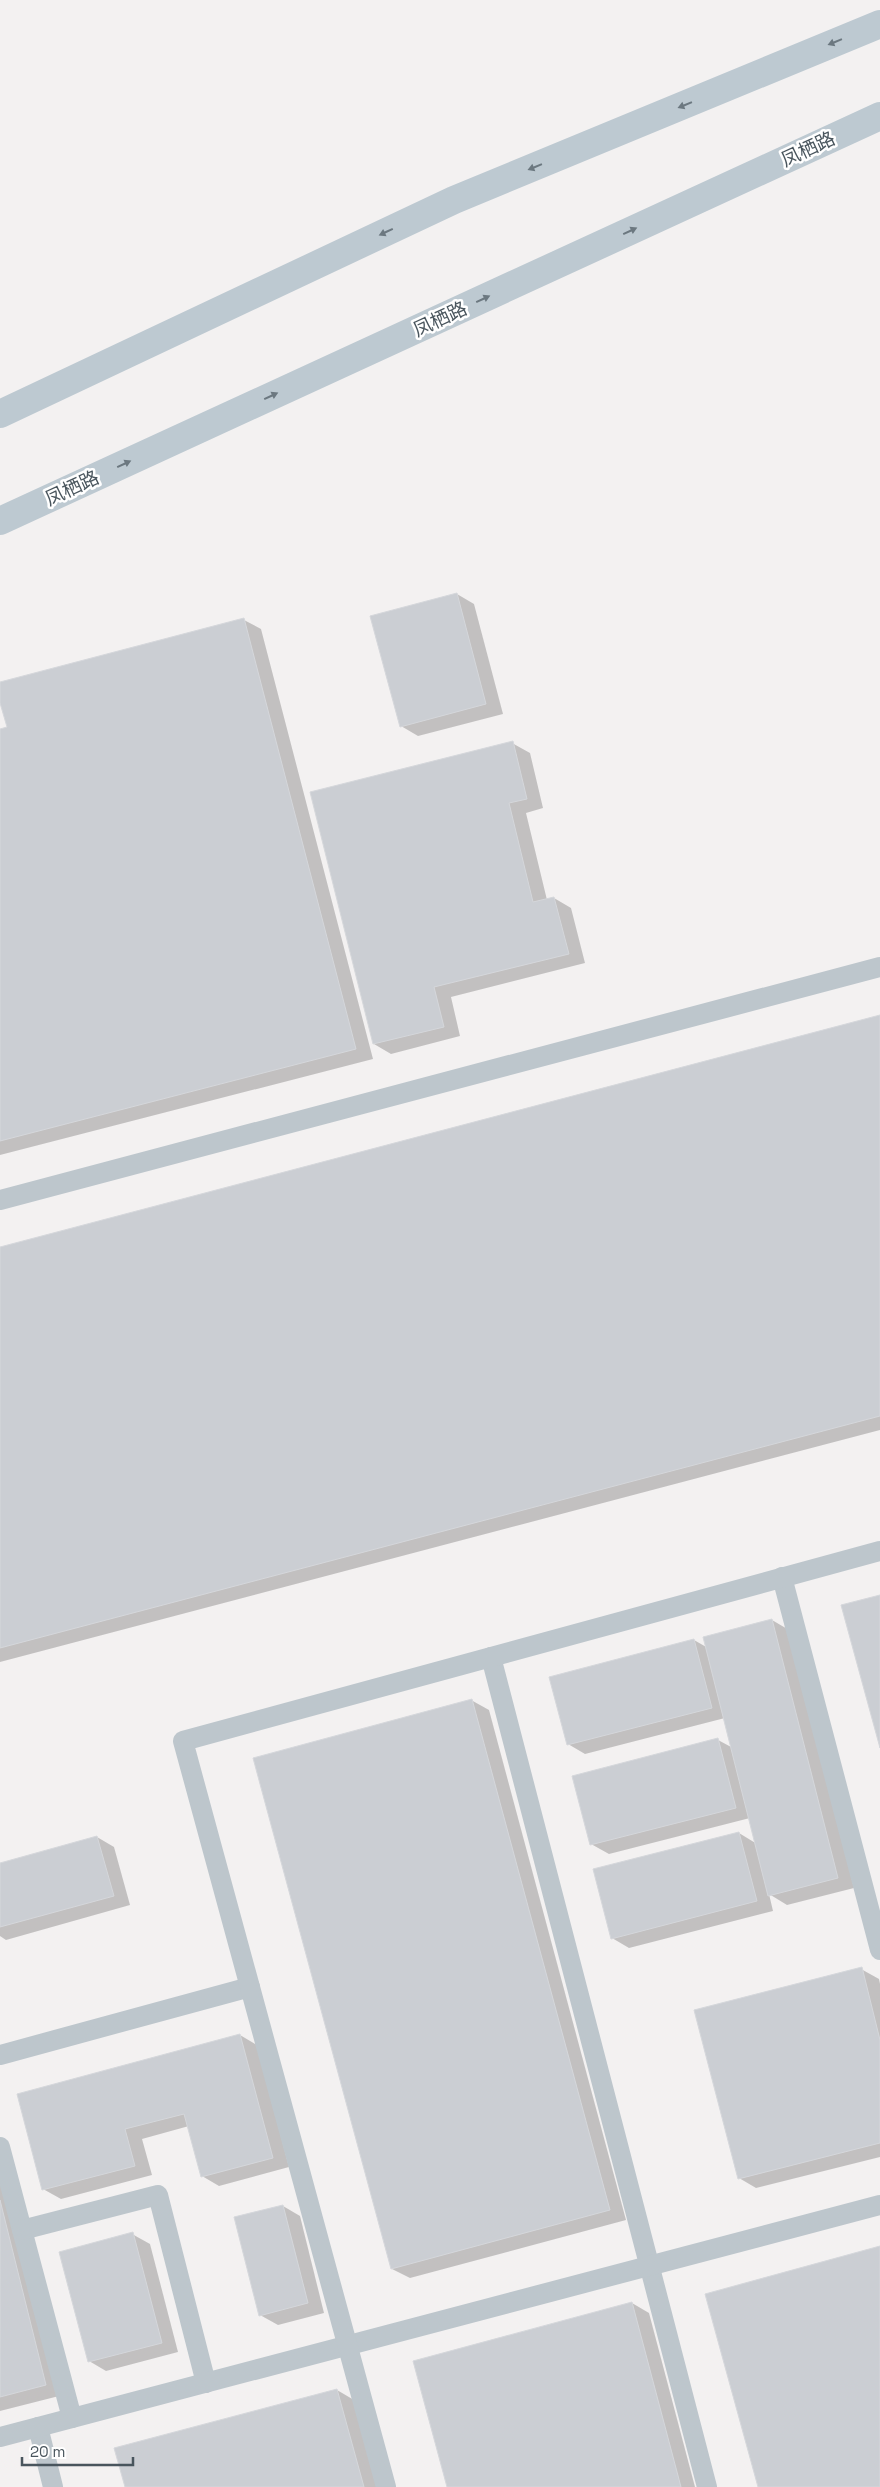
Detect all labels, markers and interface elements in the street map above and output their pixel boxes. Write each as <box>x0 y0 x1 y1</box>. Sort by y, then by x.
one-way arrow <box>828 39 842 47</box>
one-way arrow <box>678 101 692 109</box>
street label: 凤栖路 <box>777 126 839 172</box>
one-way arrow <box>528 163 542 171</box>
one-way arrow <box>623 227 637 235</box>
one-way arrow <box>379 228 393 236</box>
one-way arrow <box>475 295 490 303</box>
street label: 凤栖路 <box>409 296 471 342</box>
one-way arrow <box>264 392 278 400</box>
one-way arrow <box>117 460 131 468</box>
street label: 凤栖路 <box>41 465 103 511</box>
scale bar <box>22 2434 134 2466</box>
text: 20 m <box>30 2442 65 2461</box>

